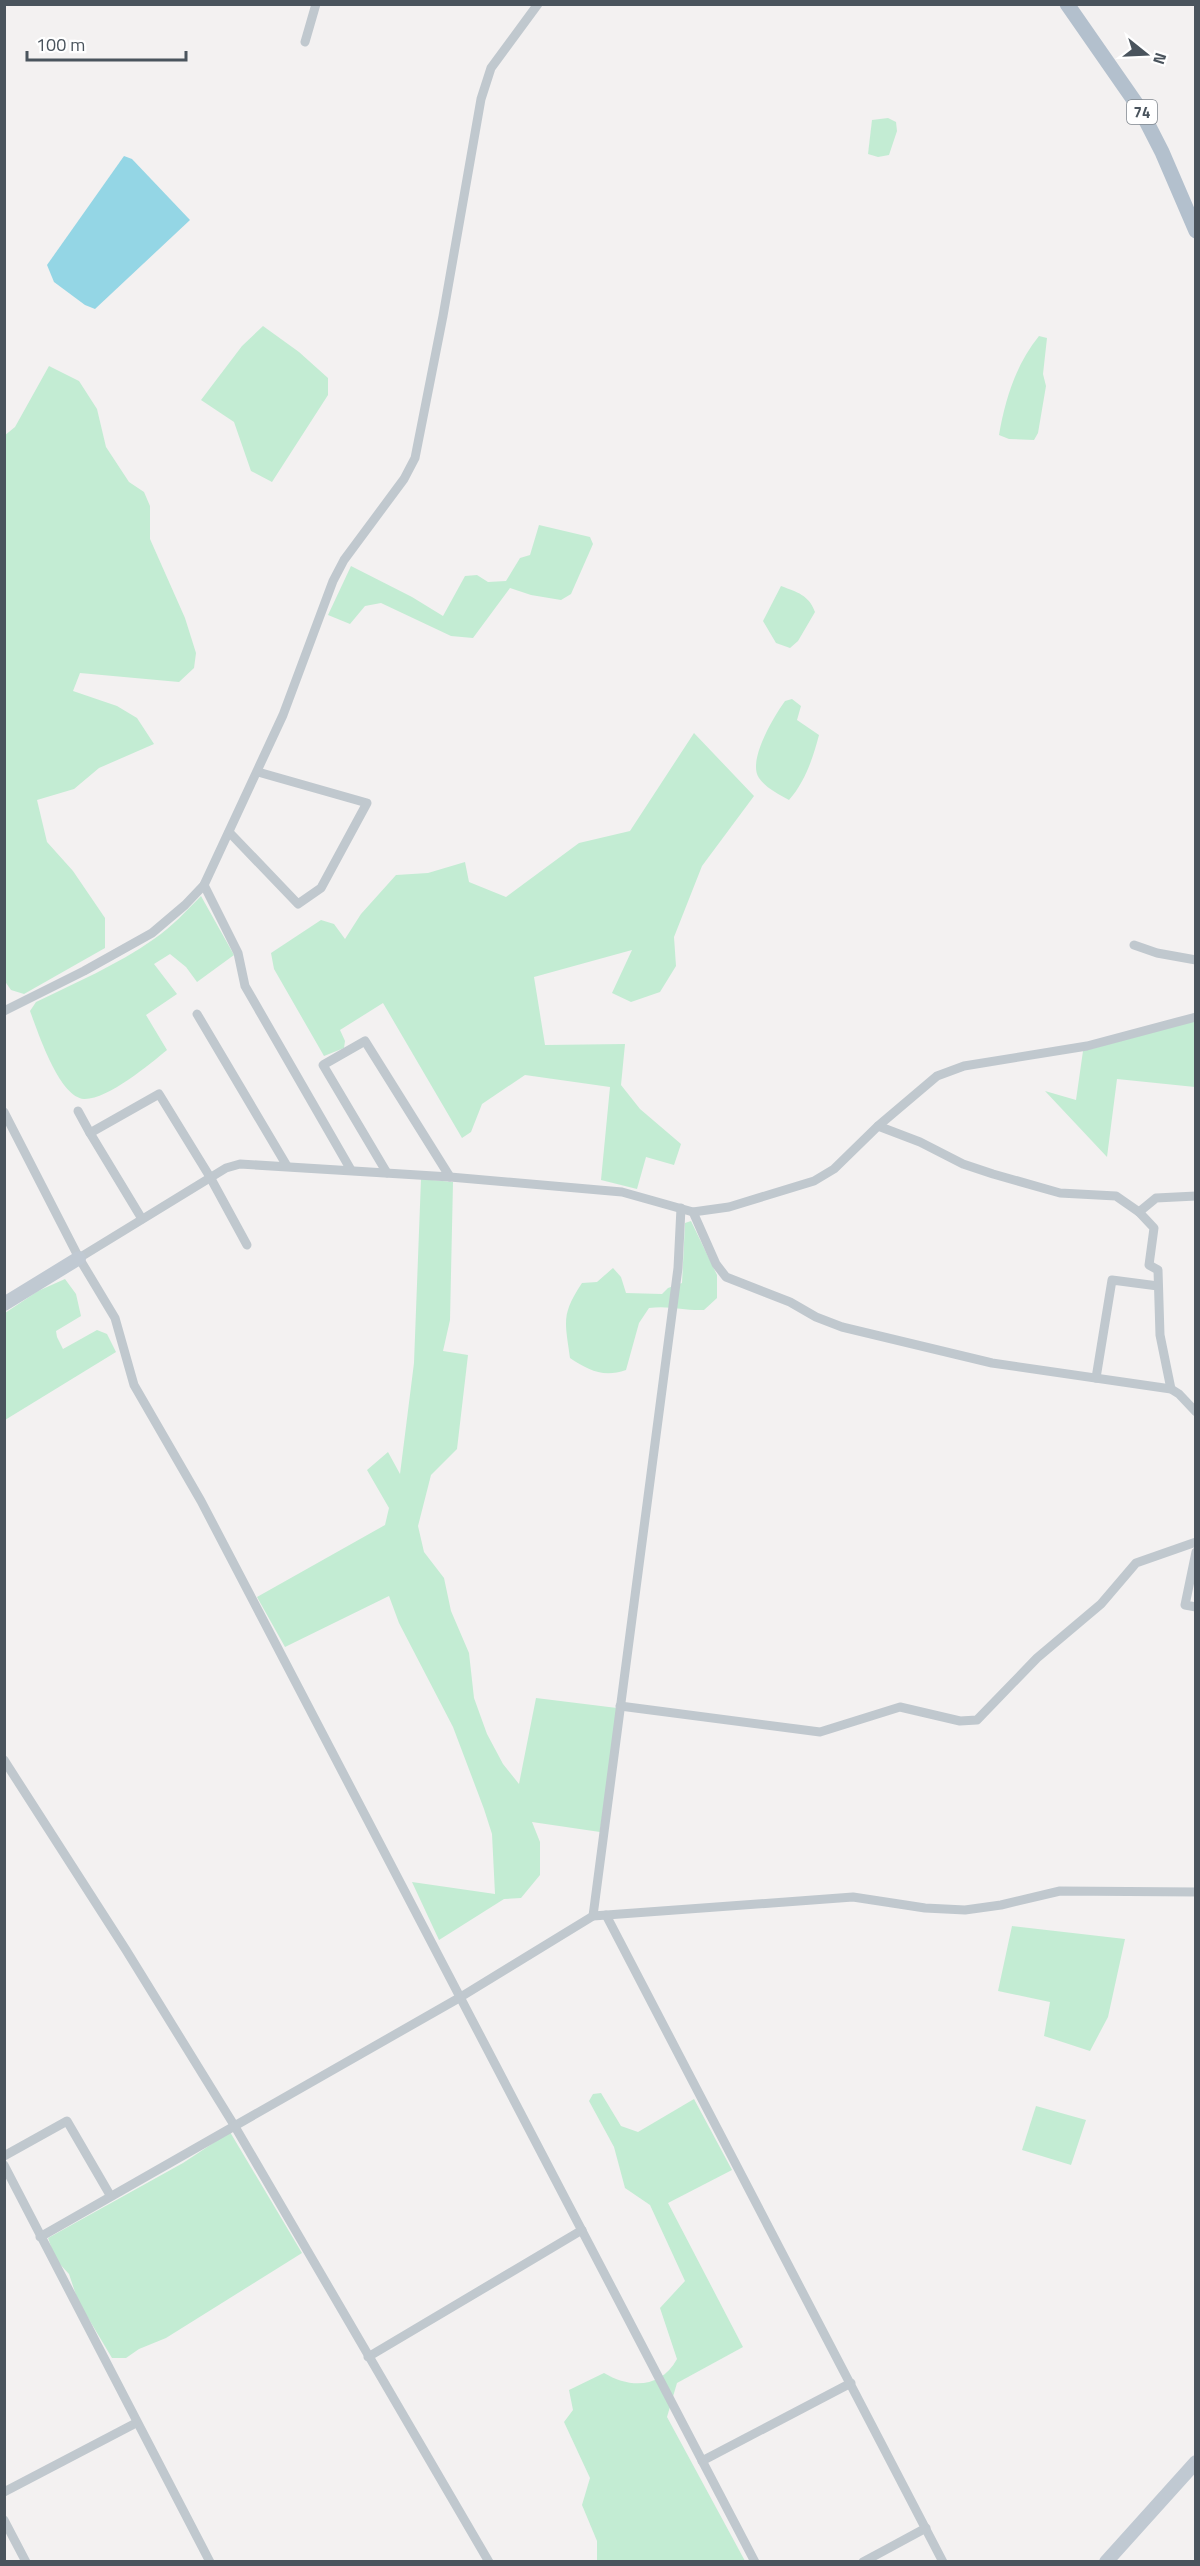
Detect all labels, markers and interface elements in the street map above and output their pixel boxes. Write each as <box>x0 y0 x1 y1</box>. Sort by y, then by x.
scale bar <box>27 24 186 62</box>
north arrow <box>1116 24 1176 84</box>
text: 100 m <box>36 31 85 58</box>
text: N <box>1147 50 1173 68</box>
road number: 74 <box>1127 100 1157 124</box>

